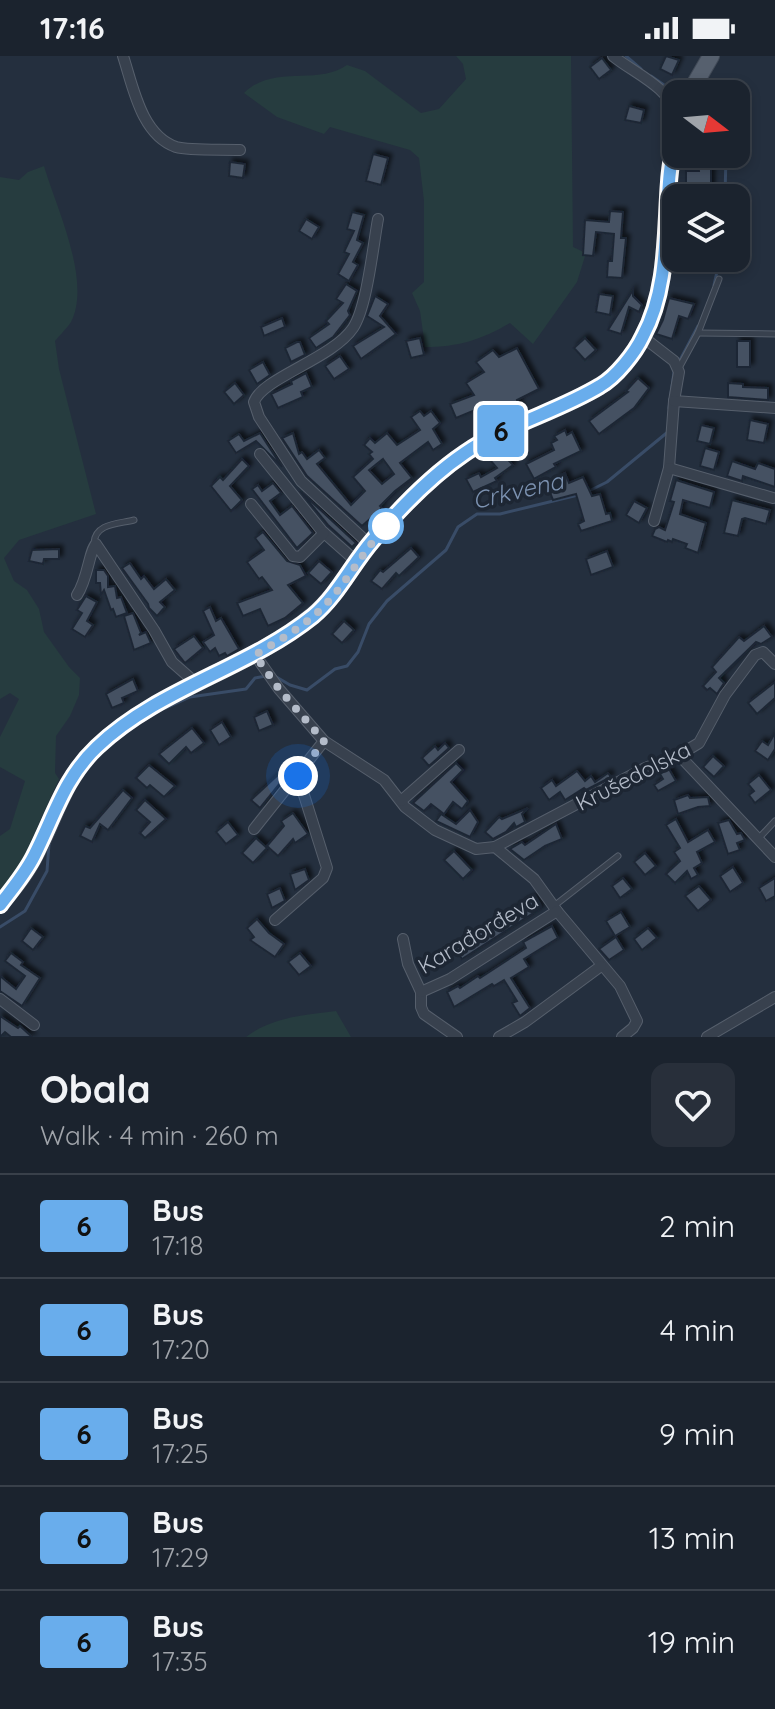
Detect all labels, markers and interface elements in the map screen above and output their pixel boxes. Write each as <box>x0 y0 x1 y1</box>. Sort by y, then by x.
text: 17:16 <box>40 9 105 47</box>
north arrow <box>662 80 750 168</box>
map controls <box>662 80 750 272</box>
button: layers <box>662 184 750 272</box>
line badge: 6 <box>475 405 527 457</box>
text: 6 <box>493 413 509 448</box>
water label: Crkvena <box>469 465 568 515</box>
unlabelled marker <box>369 509 403 543</box>
street label: Krušedolska <box>571 735 695 817</box>
your location <box>278 756 318 796</box>
street label: Karađorđeva <box>413 886 543 980</box>
button: heart <box>651 1063 735 1147</box>
text: Obala <box>40 1065 151 1113</box>
text: Walk · 4 min · 260 m <box>40 1119 279 1152</box>
text: Bus <box>152 1191 204 1229</box>
text: 2 min <box>659 1207 735 1245</box>
text: 6 <box>76 1208 92 1243</box>
text: 17:18 <box>152 1229 203 1262</box>
text: Bus <box>152 1295 204 1333</box>
text: 4 min <box>660 1311 735 1349</box>
text: 6 <box>76 1312 92 1347</box>
text: 17:20 <box>152 1333 210 1366</box>
text: Bus <box>152 1399 204 1437</box>
text: 9 min <box>659 1415 735 1453</box>
text: 6 <box>76 1416 92 1451</box>
text: 17:25 <box>152 1437 208 1470</box>
text: Bus <box>152 1503 204 1541</box>
text: 13 min <box>649 1519 735 1557</box>
text: 6 <box>76 1520 92 1555</box>
text: 17:29 <box>152 1541 209 1574</box>
text: Bus <box>152 1607 204 1645</box>
text: 19 min <box>648 1623 735 1661</box>
text: 6 <box>76 1624 92 1659</box>
text: 17:35 <box>152 1645 208 1678</box>

